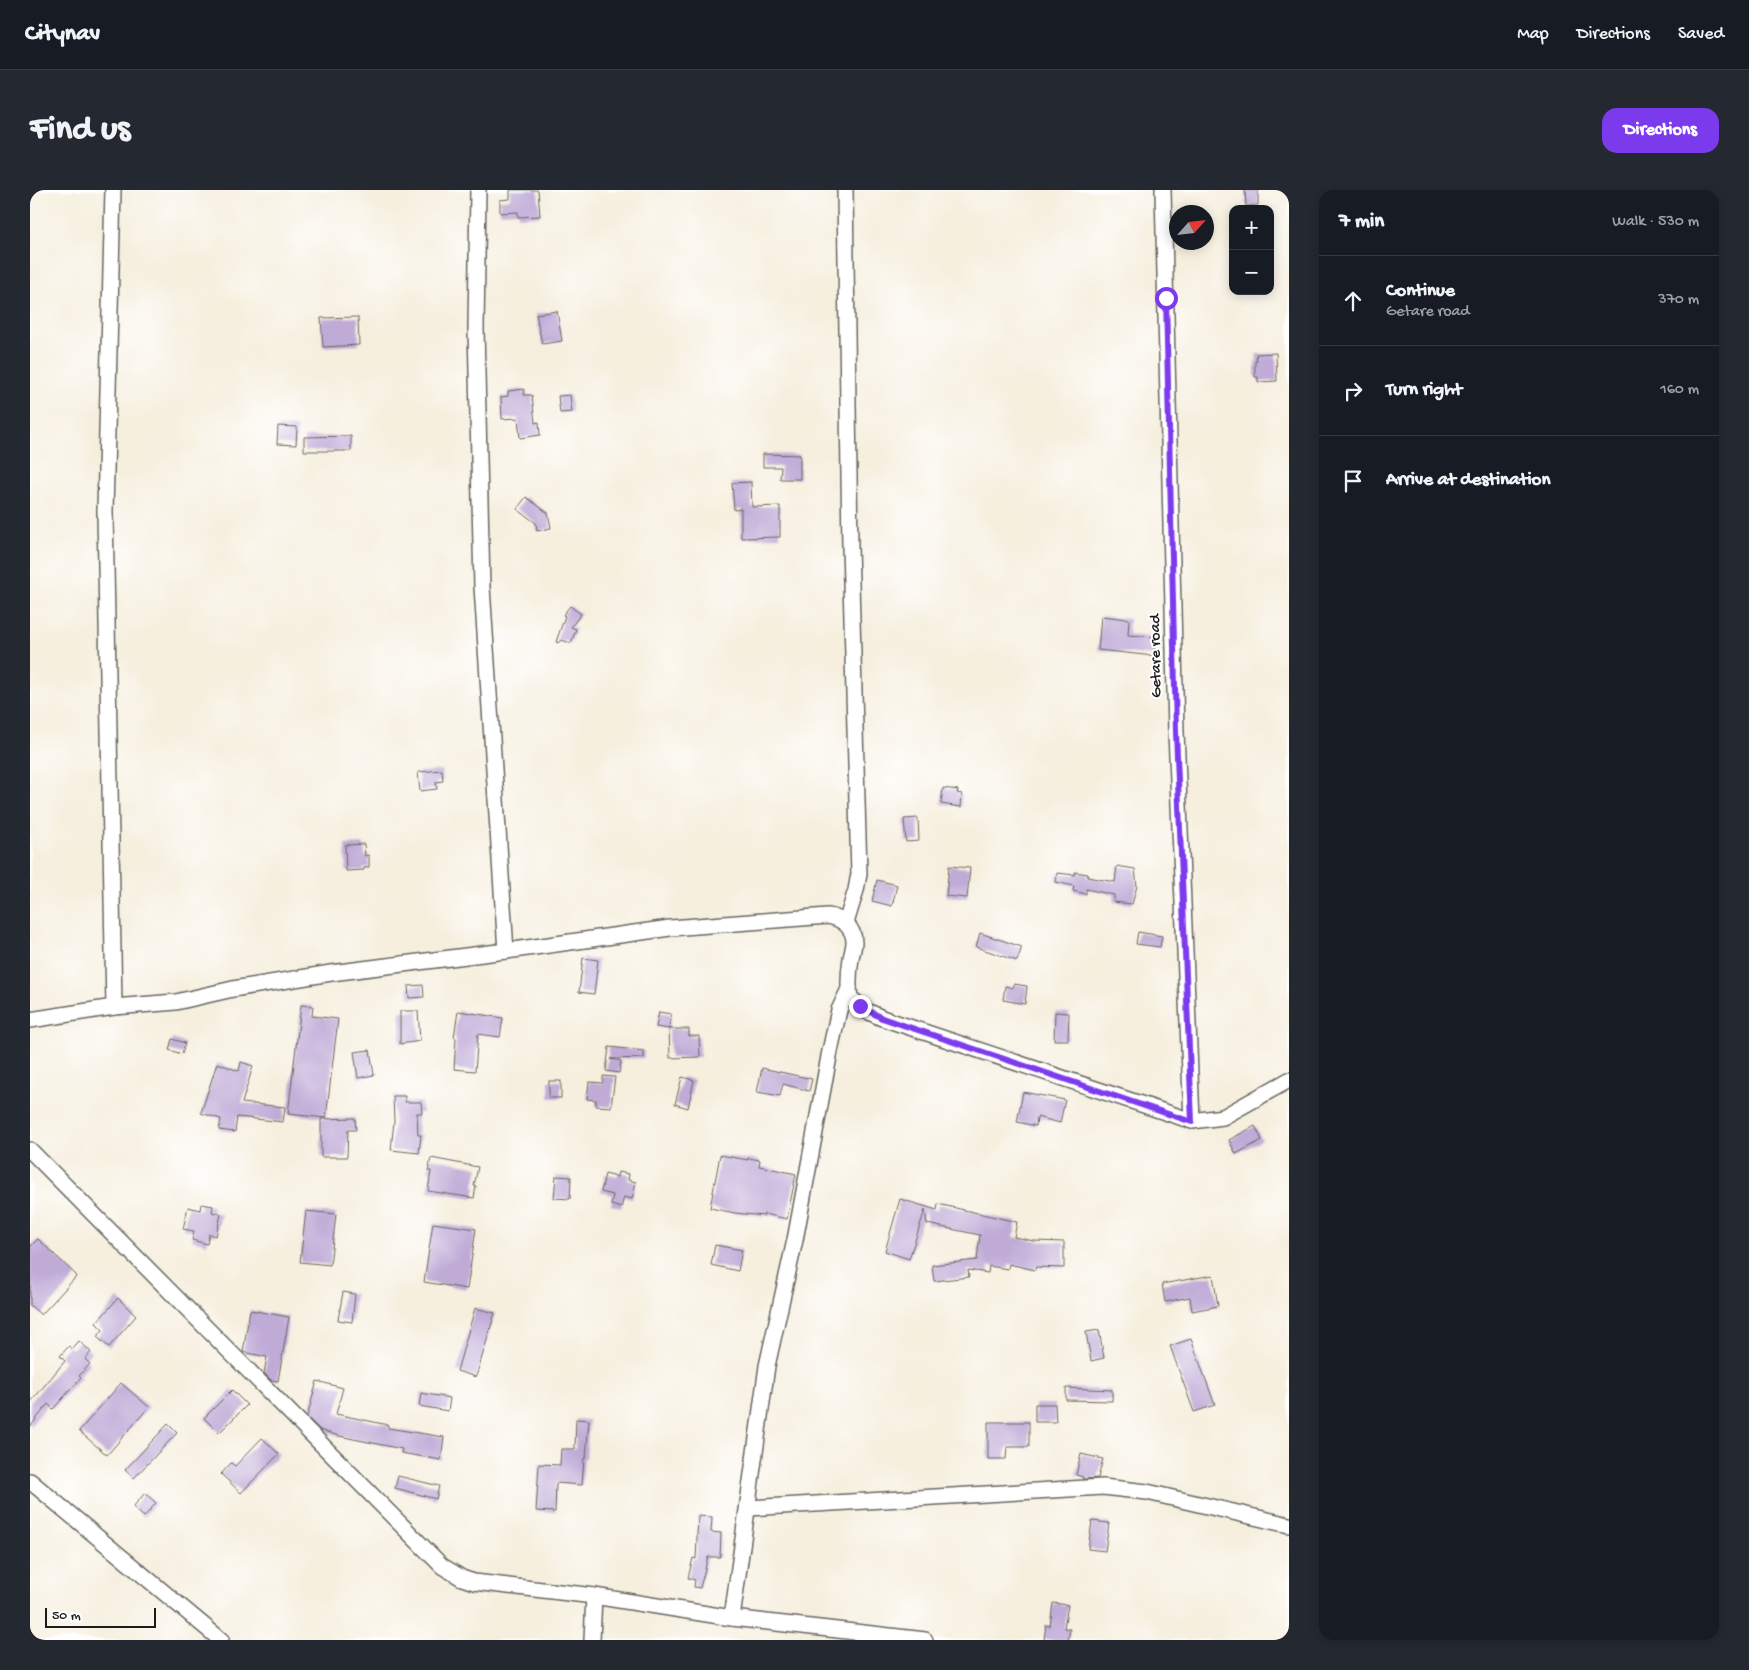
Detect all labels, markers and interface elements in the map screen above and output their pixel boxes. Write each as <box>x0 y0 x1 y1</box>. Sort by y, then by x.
text: Citynav <box>25 20 100 49</box>
text: Map <box>1517 24 1549 45</box>
text: Directions <box>1577 24 1650 45</box>
text: Saved <box>1678 24 1724 45</box>
button: Directions <box>1602 108 1719 153</box>
text: Find us <box>30 110 130 151</box>
north arrow <box>1169 205 1214 250</box>
map controls <box>1229 205 1274 295</box>
button: + <box>1229 205 1274 250</box>
text: 7 min <box>1339 210 1384 235</box>
text: Walk · 530 m <box>1612 213 1699 232</box>
button: − <box>1229 250 1274 295</box>
text: Continue <box>1386 280 1455 303</box>
route start <box>1155 287 1178 310</box>
icon: ahead <box>1339 287 1367 315</box>
text: 370 m <box>1658 291 1699 310</box>
text: Getare road <box>1386 303 1470 322</box>
icon: right <box>1339 377 1367 405</box>
text: Turn right <box>1386 379 1462 402</box>
text: 160 m <box>1660 381 1699 400</box>
icon: arrive <box>1339 467 1367 495</box>
text: Arrive at destination <box>1386 469 1550 492</box>
street label: Getare road <box>1147 612 1167 698</box>
route end <box>849 995 872 1018</box>
scale bar <box>45 1605 156 1628</box>
text: 50 m <box>52 1608 81 1625</box>

